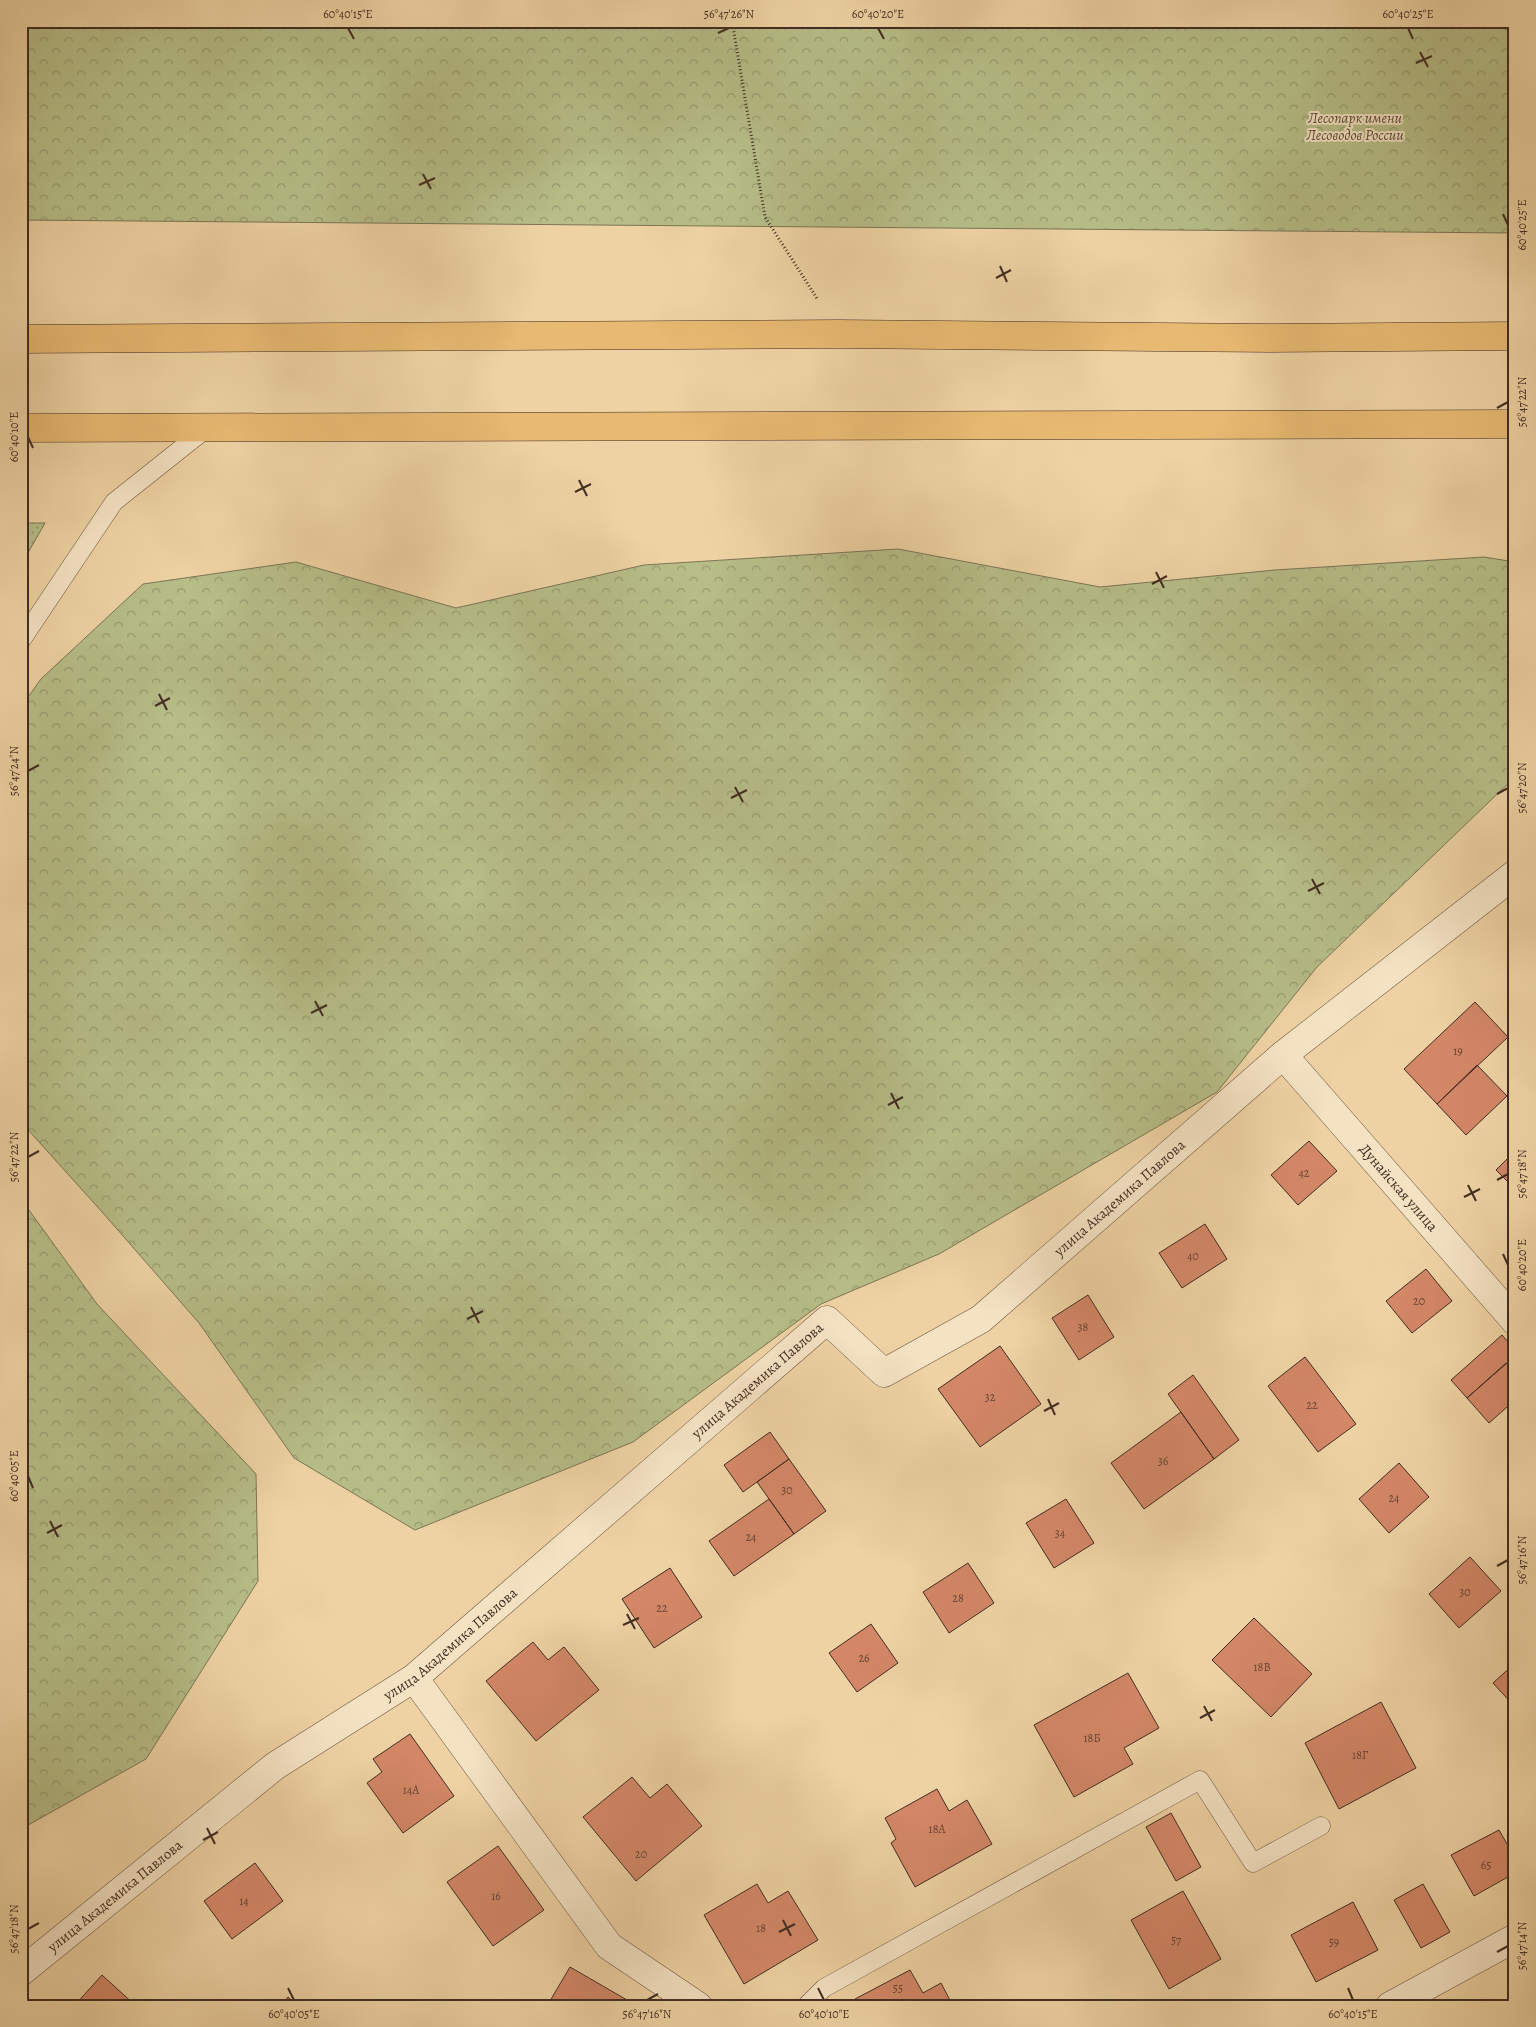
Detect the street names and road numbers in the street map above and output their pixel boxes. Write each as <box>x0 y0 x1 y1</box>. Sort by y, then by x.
street label: улица Академика Павлова <box>1049 1135 1190 1261</box>
street label: Дунайская улица <box>1355 1139 1443 1236</box>
street label: улица Академика Павлова <box>687 1318 828 1444</box>
street label: улица Академика Павлова <box>379 1583 522 1706</box>
street label: улица Академика Павлова <box>43 1835 187 1957</box>

